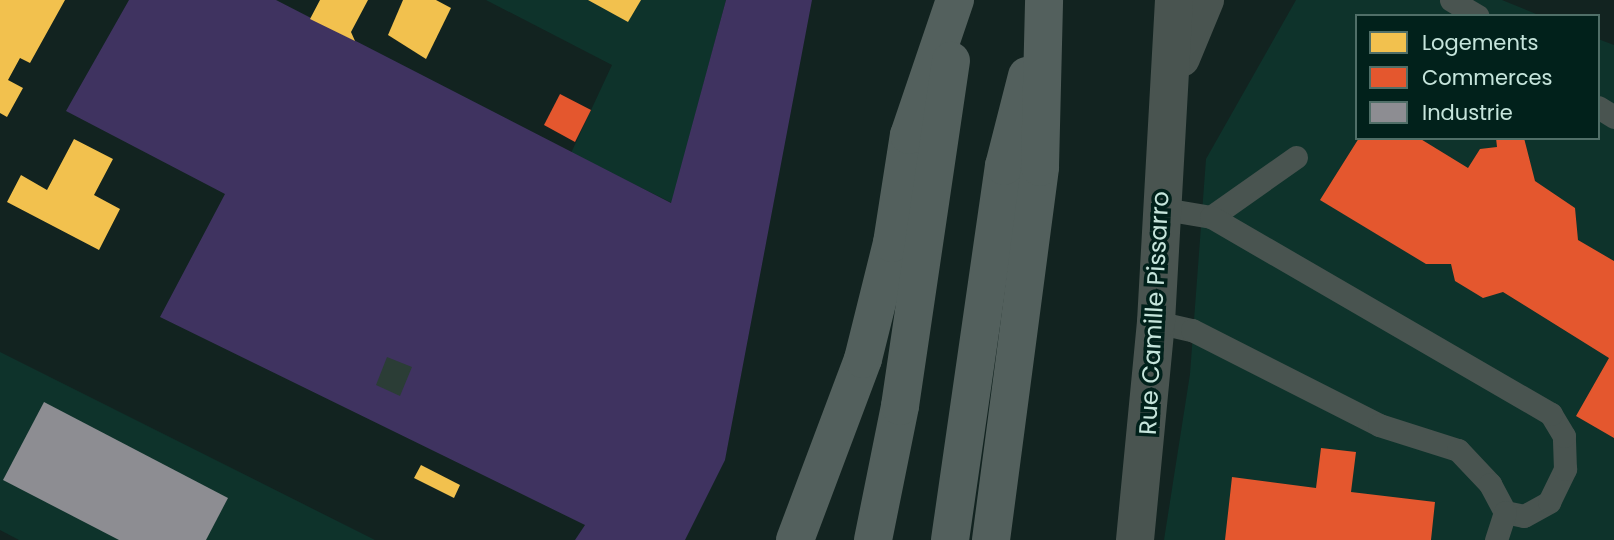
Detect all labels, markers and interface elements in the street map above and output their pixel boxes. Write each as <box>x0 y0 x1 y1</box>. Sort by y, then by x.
legend <box>1355 14 1600 140</box>
text: Logements <box>1422 28 1538 57</box>
text: Commerces <box>1422 63 1553 92</box>
text: Industrie <box>1422 98 1513 127</box>
street label: Rue Camille Pissarro <box>1133 190 1175 436</box>

